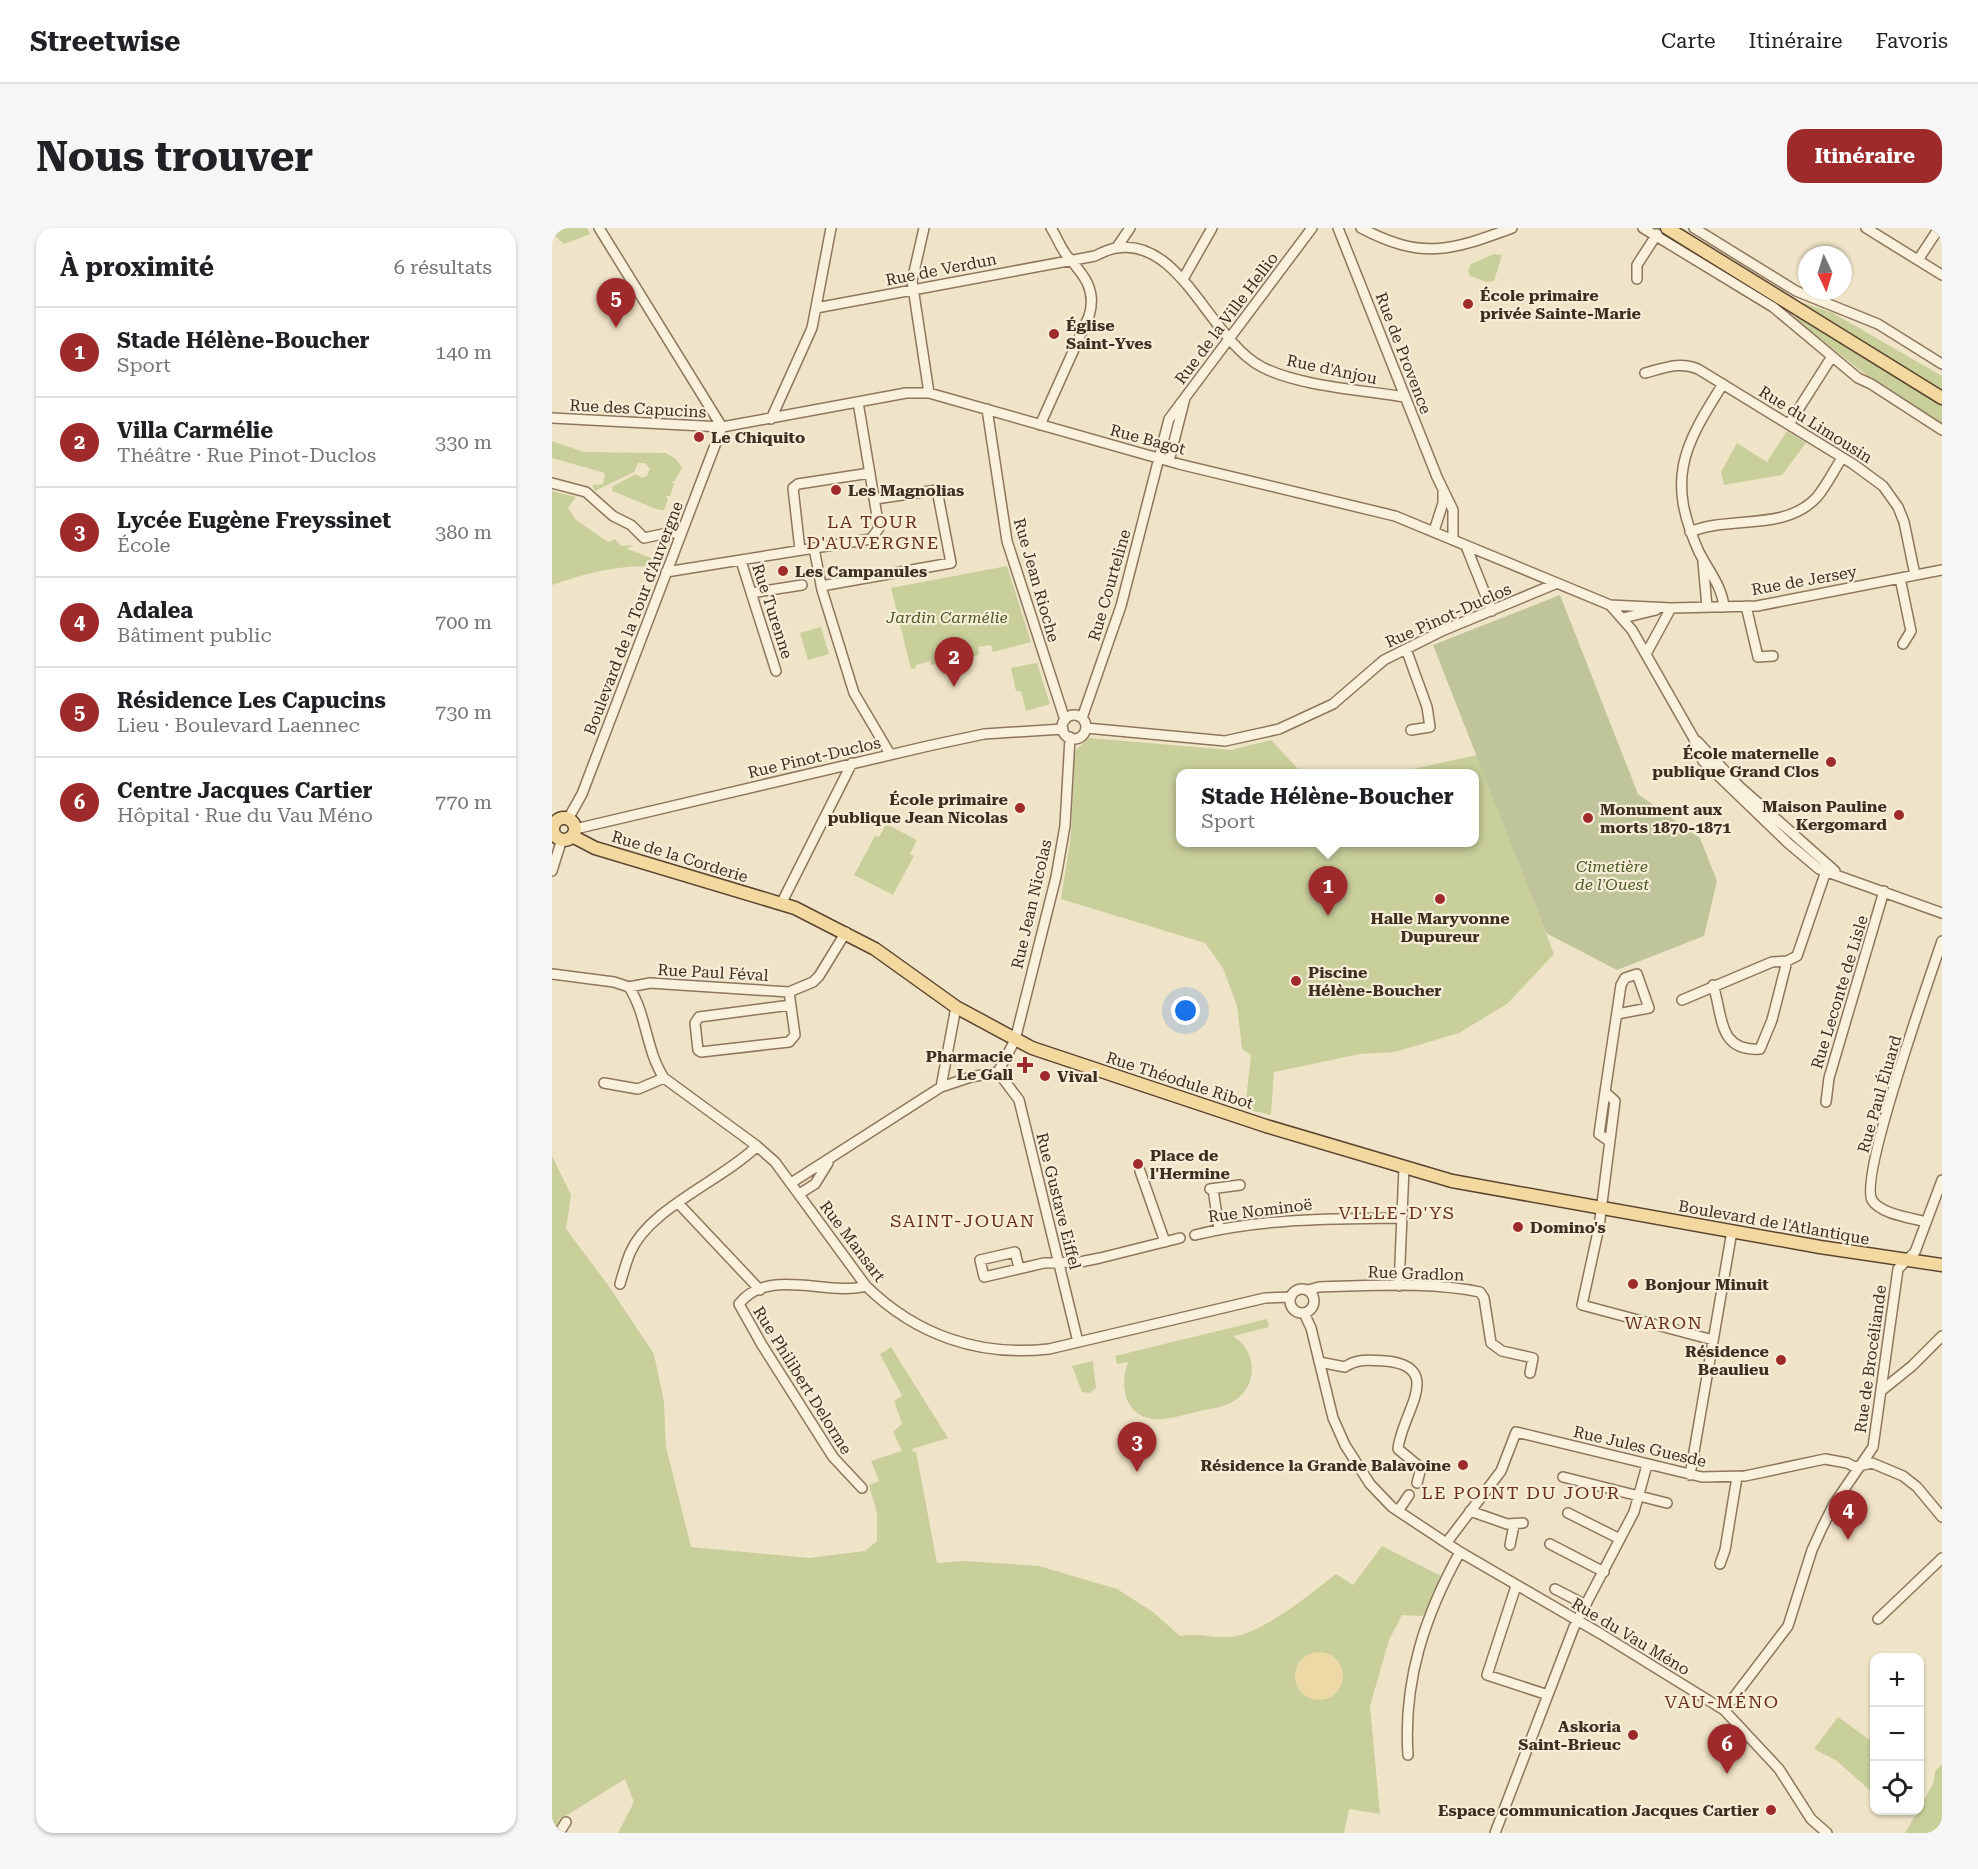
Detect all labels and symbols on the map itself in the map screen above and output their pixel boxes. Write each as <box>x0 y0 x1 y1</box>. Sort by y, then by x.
north arrow <box>1798 246 1852 300</box>
street label: Rue de Verdun <box>884 249 998 290</box>
street label: Rue de la Ville Hellio <box>1171 249 1282 388</box>
pin: 5 <box>596 279 636 328</box>
place label: École primaire privée Sainte-Marie <box>1480 286 1641 323</box>
street label: Rue de Provence <box>1372 290 1436 417</box>
marker: École primaire privée Sainte-Marie <box>1461 297 1475 311</box>
place label: Église Saint-Yves <box>1066 316 1152 353</box>
marker: Église Saint-Yves <box>1047 327 1061 341</box>
street label: Rue d'Anjou <box>1285 351 1379 388</box>
street label: Rue du Limousin <box>1755 382 1876 467</box>
street label: Rue des Capucins <box>569 395 707 422</box>
street label: Rue Bagot <box>1108 420 1188 459</box>
place label: Le Chiquito <box>711 428 805 447</box>
marker: Le Chiquito <box>692 430 706 444</box>
place label: Les Magnolias <box>848 481 964 500</box>
marker: Les Magnolias <box>829 483 843 497</box>
street label: Boulevard de la Tour d'Auvergne <box>580 498 687 738</box>
district label: LA TOUR D'AUVERGNE <box>806 511 940 553</box>
street label: Rue Jean Rioche <box>1010 516 1063 645</box>
street label: Rue Courteline <box>1084 527 1135 643</box>
street label: Rue Turenne <box>748 561 797 661</box>
place label: Les Campanules <box>795 562 927 581</box>
street label: Rue de Jersey <box>1750 562 1859 599</box>
marker: Les Campanules <box>776 564 790 578</box>
street label: Rue Pinot-Duclos <box>1382 579 1515 652</box>
park label: Jardin Carmélie <box>885 608 1008 627</box>
pin: 2 <box>934 638 974 687</box>
street label: Rue Pinot-Duclos <box>746 733 883 782</box>
place label: École maternelle publique Grand Clos <box>1652 744 1819 781</box>
marker: École maternelle publique Grand Clos <box>1824 755 1838 769</box>
place label: École primaire publique Jean Nicolas <box>828 790 1008 827</box>
place label: Maison Pauline Kergomard <box>1762 797 1887 834</box>
place label: Monument aux morts 1870-1871 <box>1600 800 1731 837</box>
marker: École primaire publique Jean Nicolas <box>1013 801 1027 815</box>
marker: Maison Pauline Kergomard <box>1892 808 1906 822</box>
marker: Monument aux morts 1870-1871 <box>1581 811 1595 825</box>
street label: Rue de la Corderie <box>609 827 751 886</box>
street label: Rue Jean Nicolas <box>1007 837 1056 971</box>
park label: Cimetière de l'Ouest <box>1575 857 1649 894</box>
pin: 1 <box>1308 866 1348 916</box>
marker: Halle Maryvonne Dupureur <box>1433 892 1447 906</box>
place label: Halle Maryvonne Dupureur <box>1370 909 1510 946</box>
street label: Rue Leconte de Lisle <box>1807 913 1872 1071</box>
street label: Rue Paul Féval <box>657 960 769 985</box>
place label: Piscine Hélène-Boucher <box>1308 963 1442 1000</box>
marker: Piscine Hélène-Boucher <box>1289 974 1303 988</box>
your location <box>1171 996 1200 1025</box>
street label: Rue Paul Éluard <box>1854 1033 1905 1155</box>
place label: Pharmacie Le Gall <box>926 1047 1014 1084</box>
street label: Rue Théodule Ribot <box>1104 1048 1256 1113</box>
marker: Pharmacie Le Gall <box>1018 1058 1032 1072</box>
place label: Vival <box>1057 1067 1098 1086</box>
marker: Vival <box>1038 1069 1052 1083</box>
street label: Rue Gustave Eiffel <box>1032 1131 1085 1272</box>
place label: Place de l'Hermine <box>1150 1146 1230 1183</box>
marker: Place de l'Hermine <box>1131 1157 1145 1171</box>
street label: Rue Nominoë <box>1207 1195 1313 1226</box>
street label: Boulevard de l'Atlantique <box>1677 1196 1871 1249</box>
street label: Rue Mansart <box>816 1197 889 1286</box>
district label: VILLE-D'YS <box>1339 1202 1455 1223</box>
district label: SAINT-JOUAN <box>890 1210 1036 1231</box>
place label: Domino's <box>1530 1218 1606 1237</box>
marker: Domino's <box>1511 1220 1525 1234</box>
street label: Rue Gradlon <box>1367 1262 1464 1285</box>
place label: Bonjour Minuit <box>1645 1275 1769 1294</box>
marker: Bonjour Minuit <box>1626 1277 1640 1291</box>
street label: Rue de Brocéliande <box>1851 1284 1890 1434</box>
street label: Rue Philibert Delorme <box>749 1303 856 1458</box>
district label: WARON <box>1625 1312 1703 1333</box>
place label: Résidence Beaulieu <box>1685 1342 1769 1379</box>
marker: Résidence Beaulieu <box>1774 1353 1788 1367</box>
pin: 3 <box>1118 1422 1156 1472</box>
street label: Rue Jules Guesde <box>1572 1422 1708 1471</box>
place label: Résidence la Grande Balavoine <box>1200 1456 1451 1475</box>
marker: Résidence la Grande Balavoine <box>1456 1458 1470 1472</box>
district label: LE POINT DU JOUR <box>1421 1482 1621 1503</box>
pin: 4 <box>1828 1490 1868 1540</box>
street label: Rue du Vau Méno <box>1568 1594 1694 1679</box>
district label: VAU-MÉNO <box>1664 1691 1780 1712</box>
place label: Askoria Saint-Brieuc <box>1518 1717 1622 1754</box>
pin: 6 <box>1708 1724 1746 1774</box>
marker: Askoria Saint-Brieuc <box>1626 1728 1640 1742</box>
place label: Espace communication Jacques Cartier <box>1438 1801 1759 1820</box>
marker: Espace communication Jacques Cartier <box>1764 1803 1778 1817</box>

